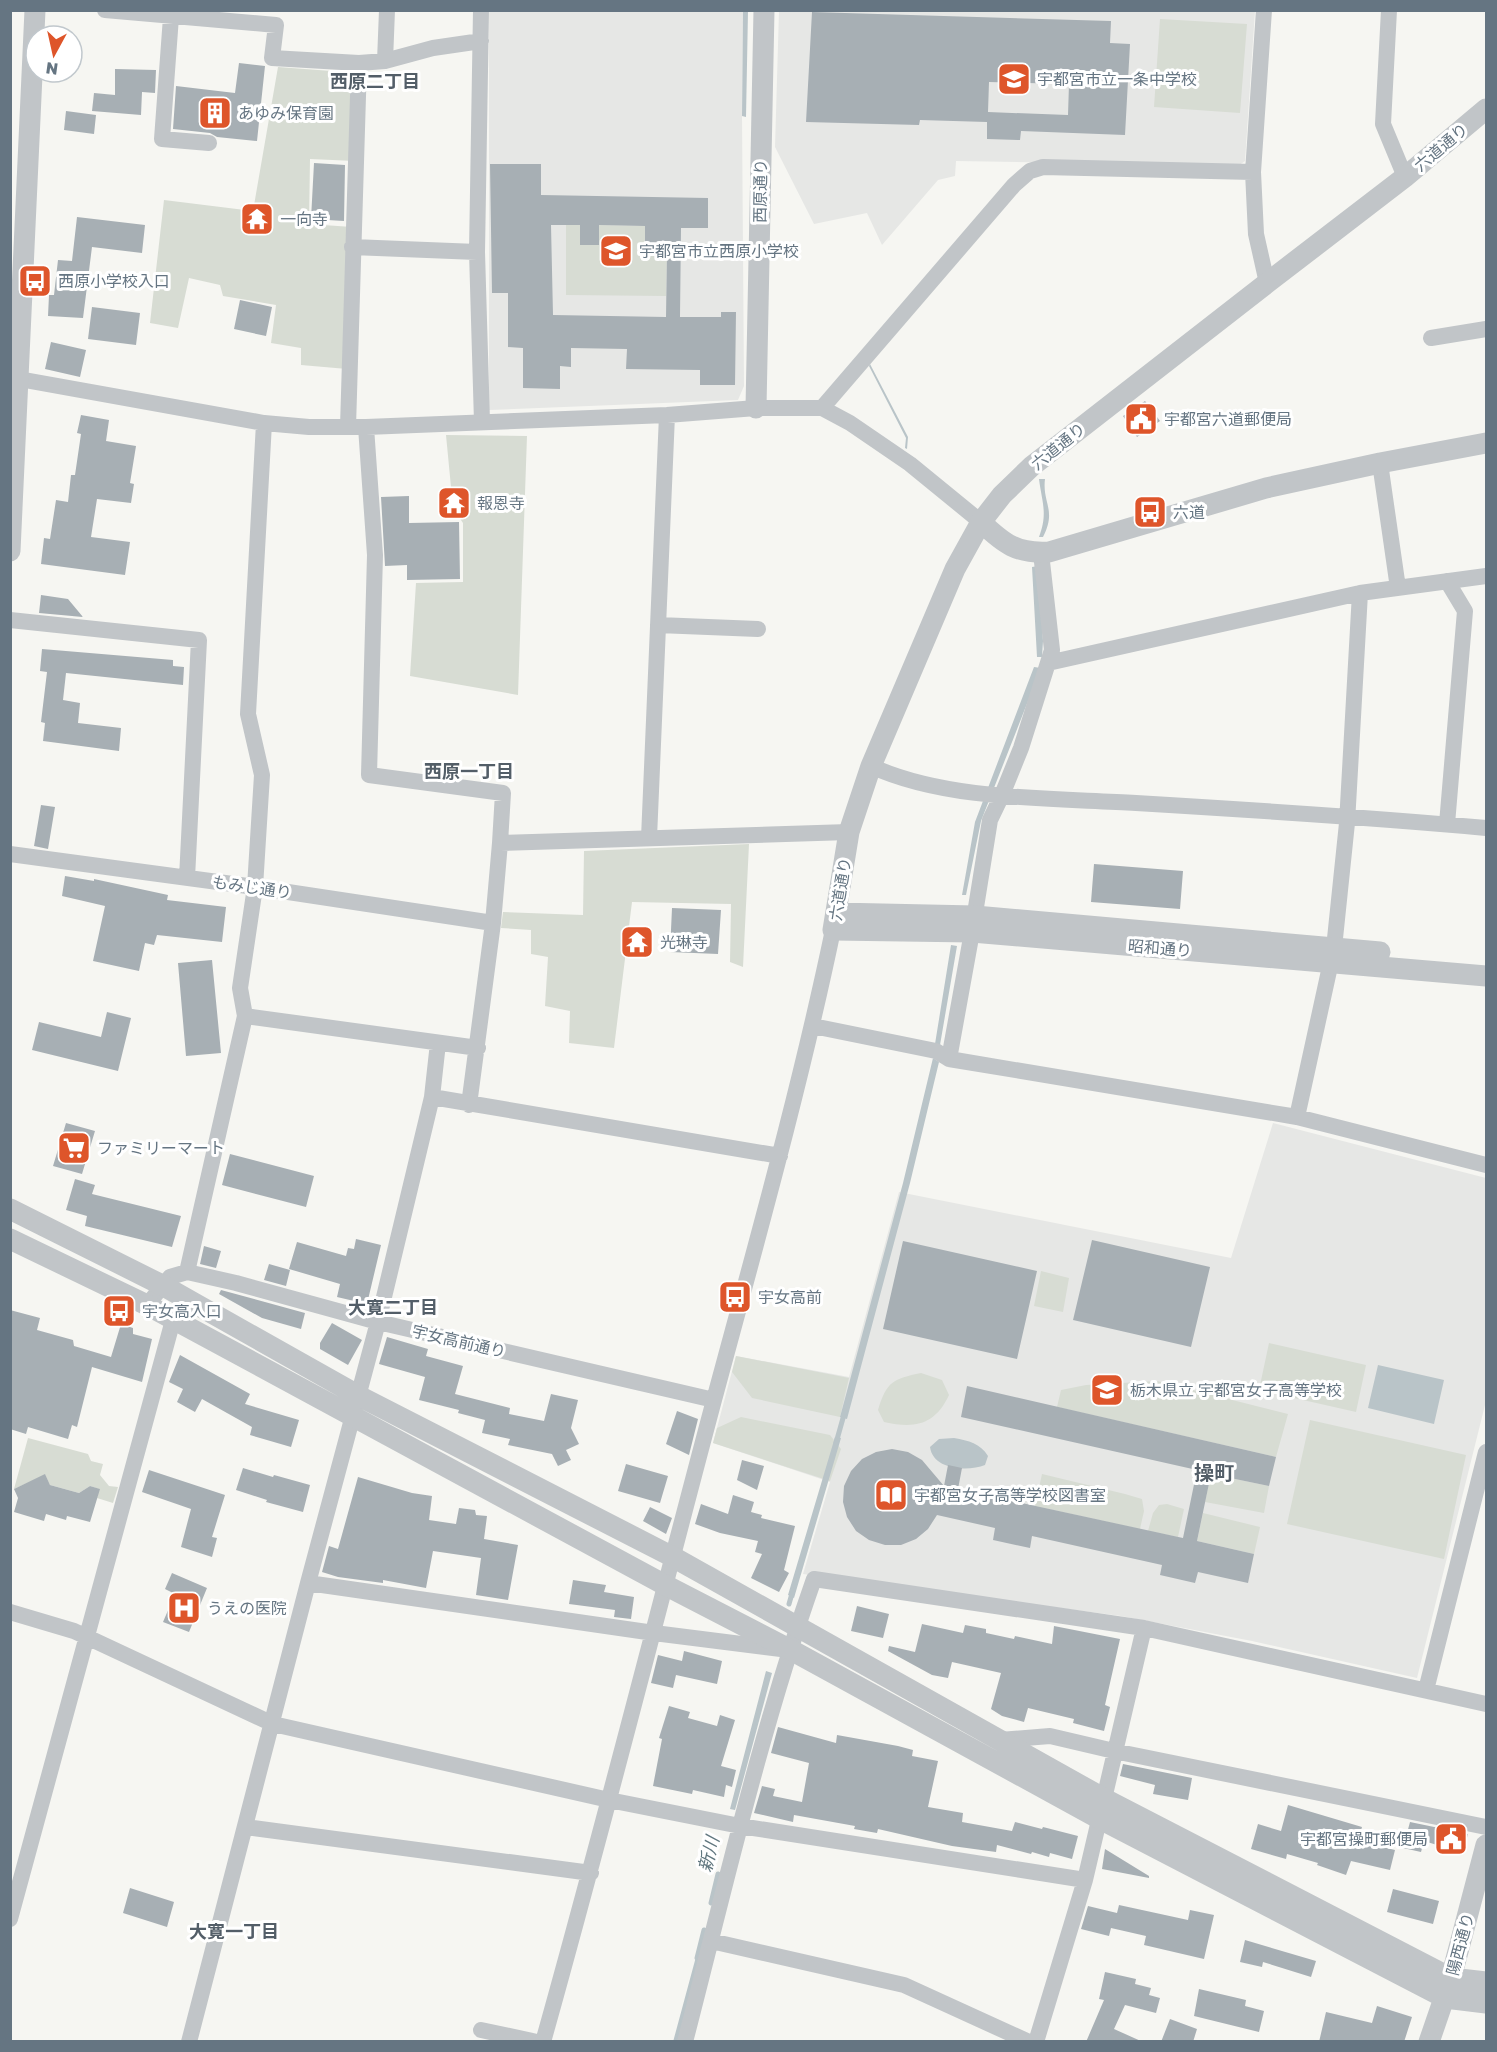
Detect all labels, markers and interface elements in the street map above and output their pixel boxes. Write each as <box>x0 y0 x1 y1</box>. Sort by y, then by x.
north arrow <box>24 24 84 84</box>
text: N <box>44 58 59 80</box>
school or university icon: 宇都宮市立一条中学校 <box>996 61 1032 97</box>
place label: 宇都宮市立一条中学校 <box>1037 69 1197 89</box>
district label: 西原二丁目 <box>330 70 420 92</box>
building icon: あゆみ保育園 <box>197 95 233 131</box>
place label: あゆみ保育園 <box>238 103 334 123</box>
street label: 六道通り <box>1410 119 1472 175</box>
street label: 西原通り <box>749 159 771 223</box>
temple icon: 一向寺 <box>239 201 275 237</box>
place label: 一向寺 <box>280 209 328 229</box>
school or university icon: 宇都宮市立西原小学校 <box>598 233 634 269</box>
place label: 宇都宮市立西原小学校 <box>639 241 799 261</box>
bus stop icon: 西原小学校入口 <box>17 263 53 299</box>
place label: 西原小学校入口 <box>58 271 170 291</box>
public building icon: 宇都宮六道郵便局 <box>1123 401 1159 437</box>
place label: 宇都宮六道郵便局 <box>1164 409 1292 429</box>
street label: 六道通り <box>1027 418 1089 474</box>
temple icon: 報恩寺 <box>436 485 472 521</box>
place label: 報恩寺 <box>477 493 525 513</box>
bus stop icon: 六道 <box>1132 494 1168 530</box>
place label: 六道 <box>1173 502 1205 522</box>
district label: 西原一丁目 <box>424 760 514 782</box>
street label: 六道通り <box>825 856 855 922</box>
street label: もみじ通り <box>211 872 293 902</box>
temple icon: 光琳寺 <box>619 924 655 960</box>
place label: 光琳寺 <box>660 932 708 952</box>
street label: 昭和通り <box>1127 935 1193 961</box>
supermarket icon: ファミリーマート <box>56 1130 92 1166</box>
place label: ファミリーマート <box>97 1138 225 1158</box>
bus stop icon: 宇女高前 <box>717 1279 753 1315</box>
place label: 宇女高前 <box>758 1287 822 1307</box>
bus stop icon: 宇女高入口 <box>101 1293 137 1329</box>
district label: 大寛二丁目 <box>348 1296 438 1318</box>
place label: 宇女高入口 <box>142 1301 222 1321</box>
street label: 宇女高前通り <box>410 1320 508 1362</box>
school or university icon: 栃木県立 宇都宮女子高等学校 <box>1089 1372 1125 1408</box>
place label: 栃木県立 宇都宮女子高等学校 <box>1130 1380 1342 1400</box>
district label: 操町 <box>1194 1460 1234 1484</box>
library icon: 宇都宮女子高等学校図書室 <box>873 1477 909 1513</box>
place label: 宇都宮女子高等学校図書室 <box>914 1485 1106 1505</box>
hospital icon: うえの医院 <box>166 1590 202 1626</box>
place label: うえの医院 <box>207 1598 287 1618</box>
public building icon: 宇都宮操町郵便局 <box>1433 1821 1469 1857</box>
place label: 宇都宮操町郵便局 <box>1300 1829 1428 1849</box>
water label: 新川 <box>693 1832 724 1874</box>
street label: 陽西通り <box>1442 1910 1478 1978</box>
district label: 大寛一丁目 <box>189 1920 279 1942</box>

